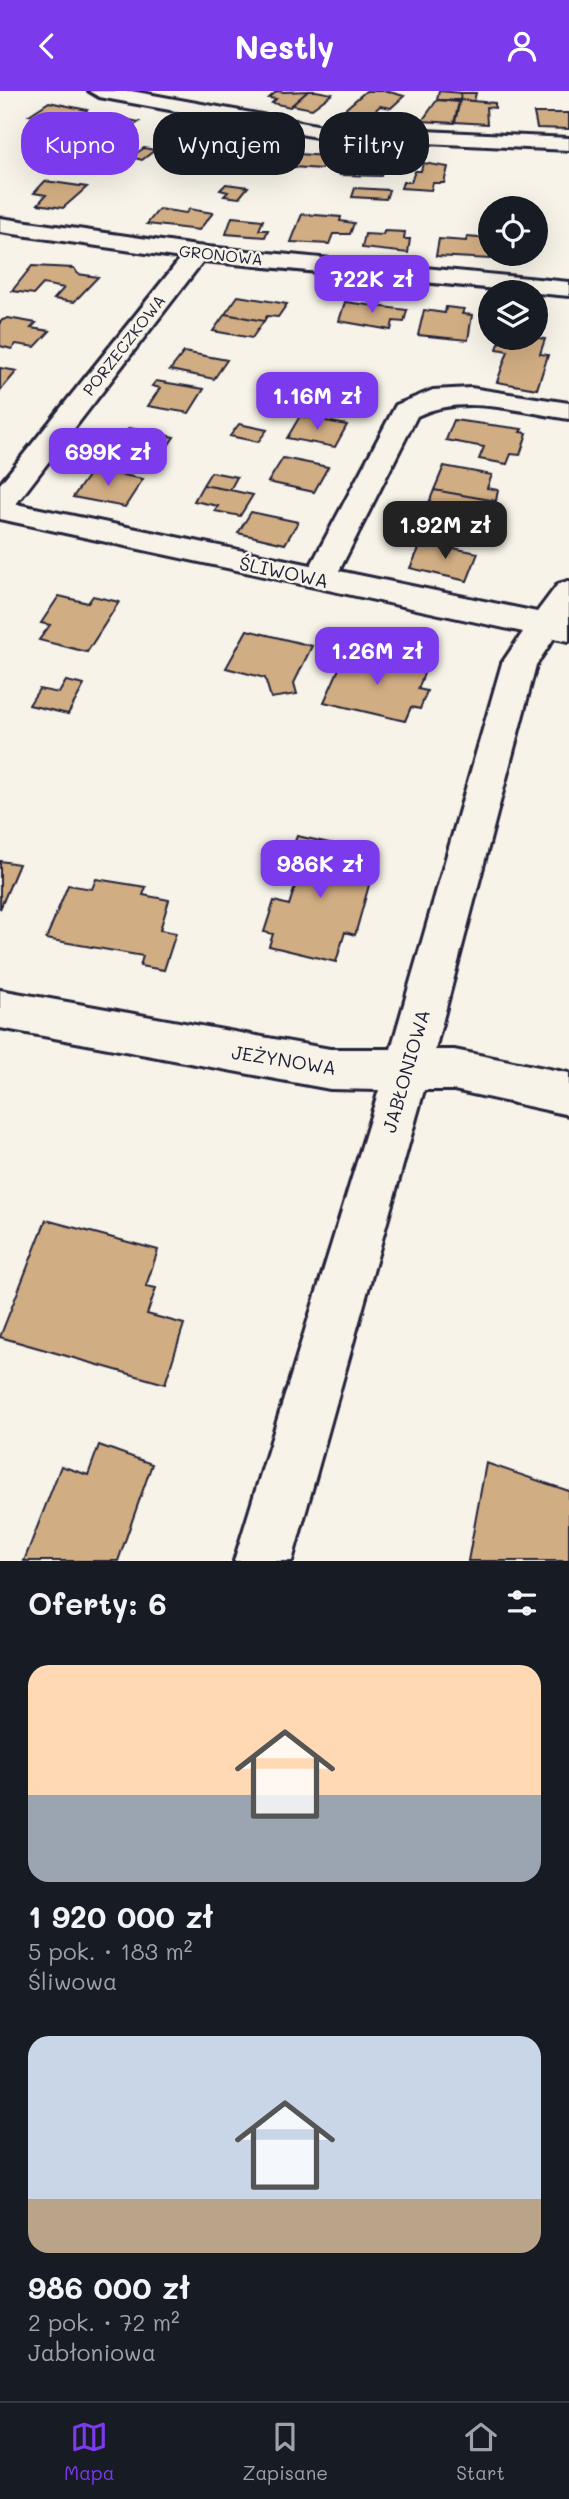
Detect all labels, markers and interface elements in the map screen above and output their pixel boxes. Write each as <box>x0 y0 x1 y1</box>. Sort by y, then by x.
text: Nestly <box>235 25 334 67</box>
icon: back <box>28 27 66 65</box>
icon: person <box>503 27 541 65</box>
chip: Kupno <box>21 112 139 175</box>
chip: Wynajem <box>153 112 305 175</box>
chip: Filtry <box>319 112 429 175</box>
map controls <box>478 196 548 350</box>
button: locate <box>478 196 548 266</box>
street label: GRONOWA <box>178 240 264 269</box>
pin: 722K zł <box>307 255 437 315</box>
text: 722K zł <box>330 263 414 293</box>
button: layers <box>478 280 548 350</box>
street label: PORZECZKOWA <box>78 290 170 399</box>
pin: 1.16M zł <box>245 373 389 432</box>
text: 1.16M zł <box>272 380 362 410</box>
pin: 699K zł <box>43 429 173 488</box>
text: 699K zł <box>65 436 151 466</box>
pin: 1.92M zł <box>373 501 517 561</box>
text: 1.92M zł <box>399 509 491 539</box>
street label: ŚLIWOWA <box>237 550 331 593</box>
pin: 1.26M zł <box>305 627 449 687</box>
text: 1.26M zł <box>331 635 423 665</box>
pin: 986K zł <box>255 841 385 900</box>
text: 986K zł <box>277 848 363 878</box>
street label: JABŁONIOWA <box>376 1006 435 1135</box>
street label: JEŻYNOWA <box>230 1039 338 1080</box>
text: Oferty: 6 <box>28 1583 167 1623</box>
icon: filters <box>503 1584 541 1622</box>
icon: home <box>222 1711 348 1837</box>
text: 1 920 000 zł <box>28 1896 213 1936</box>
text: 5 pok. · 183 m² <box>28 1936 192 1966</box>
text: Śliwowa <box>28 1966 117 1996</box>
icon: home <box>222 2082 348 2208</box>
text: 986 000 zł <box>28 2267 190 2307</box>
text: 2 pok. · 72 m² <box>28 2307 180 2337</box>
text: Jabłoniowa <box>28 2337 156 2367</box>
tab: Mapa <box>64 2418 115 2485</box>
tab: Zapisane <box>243 2418 328 2485</box>
tab: Start <box>456 2418 505 2485</box>

